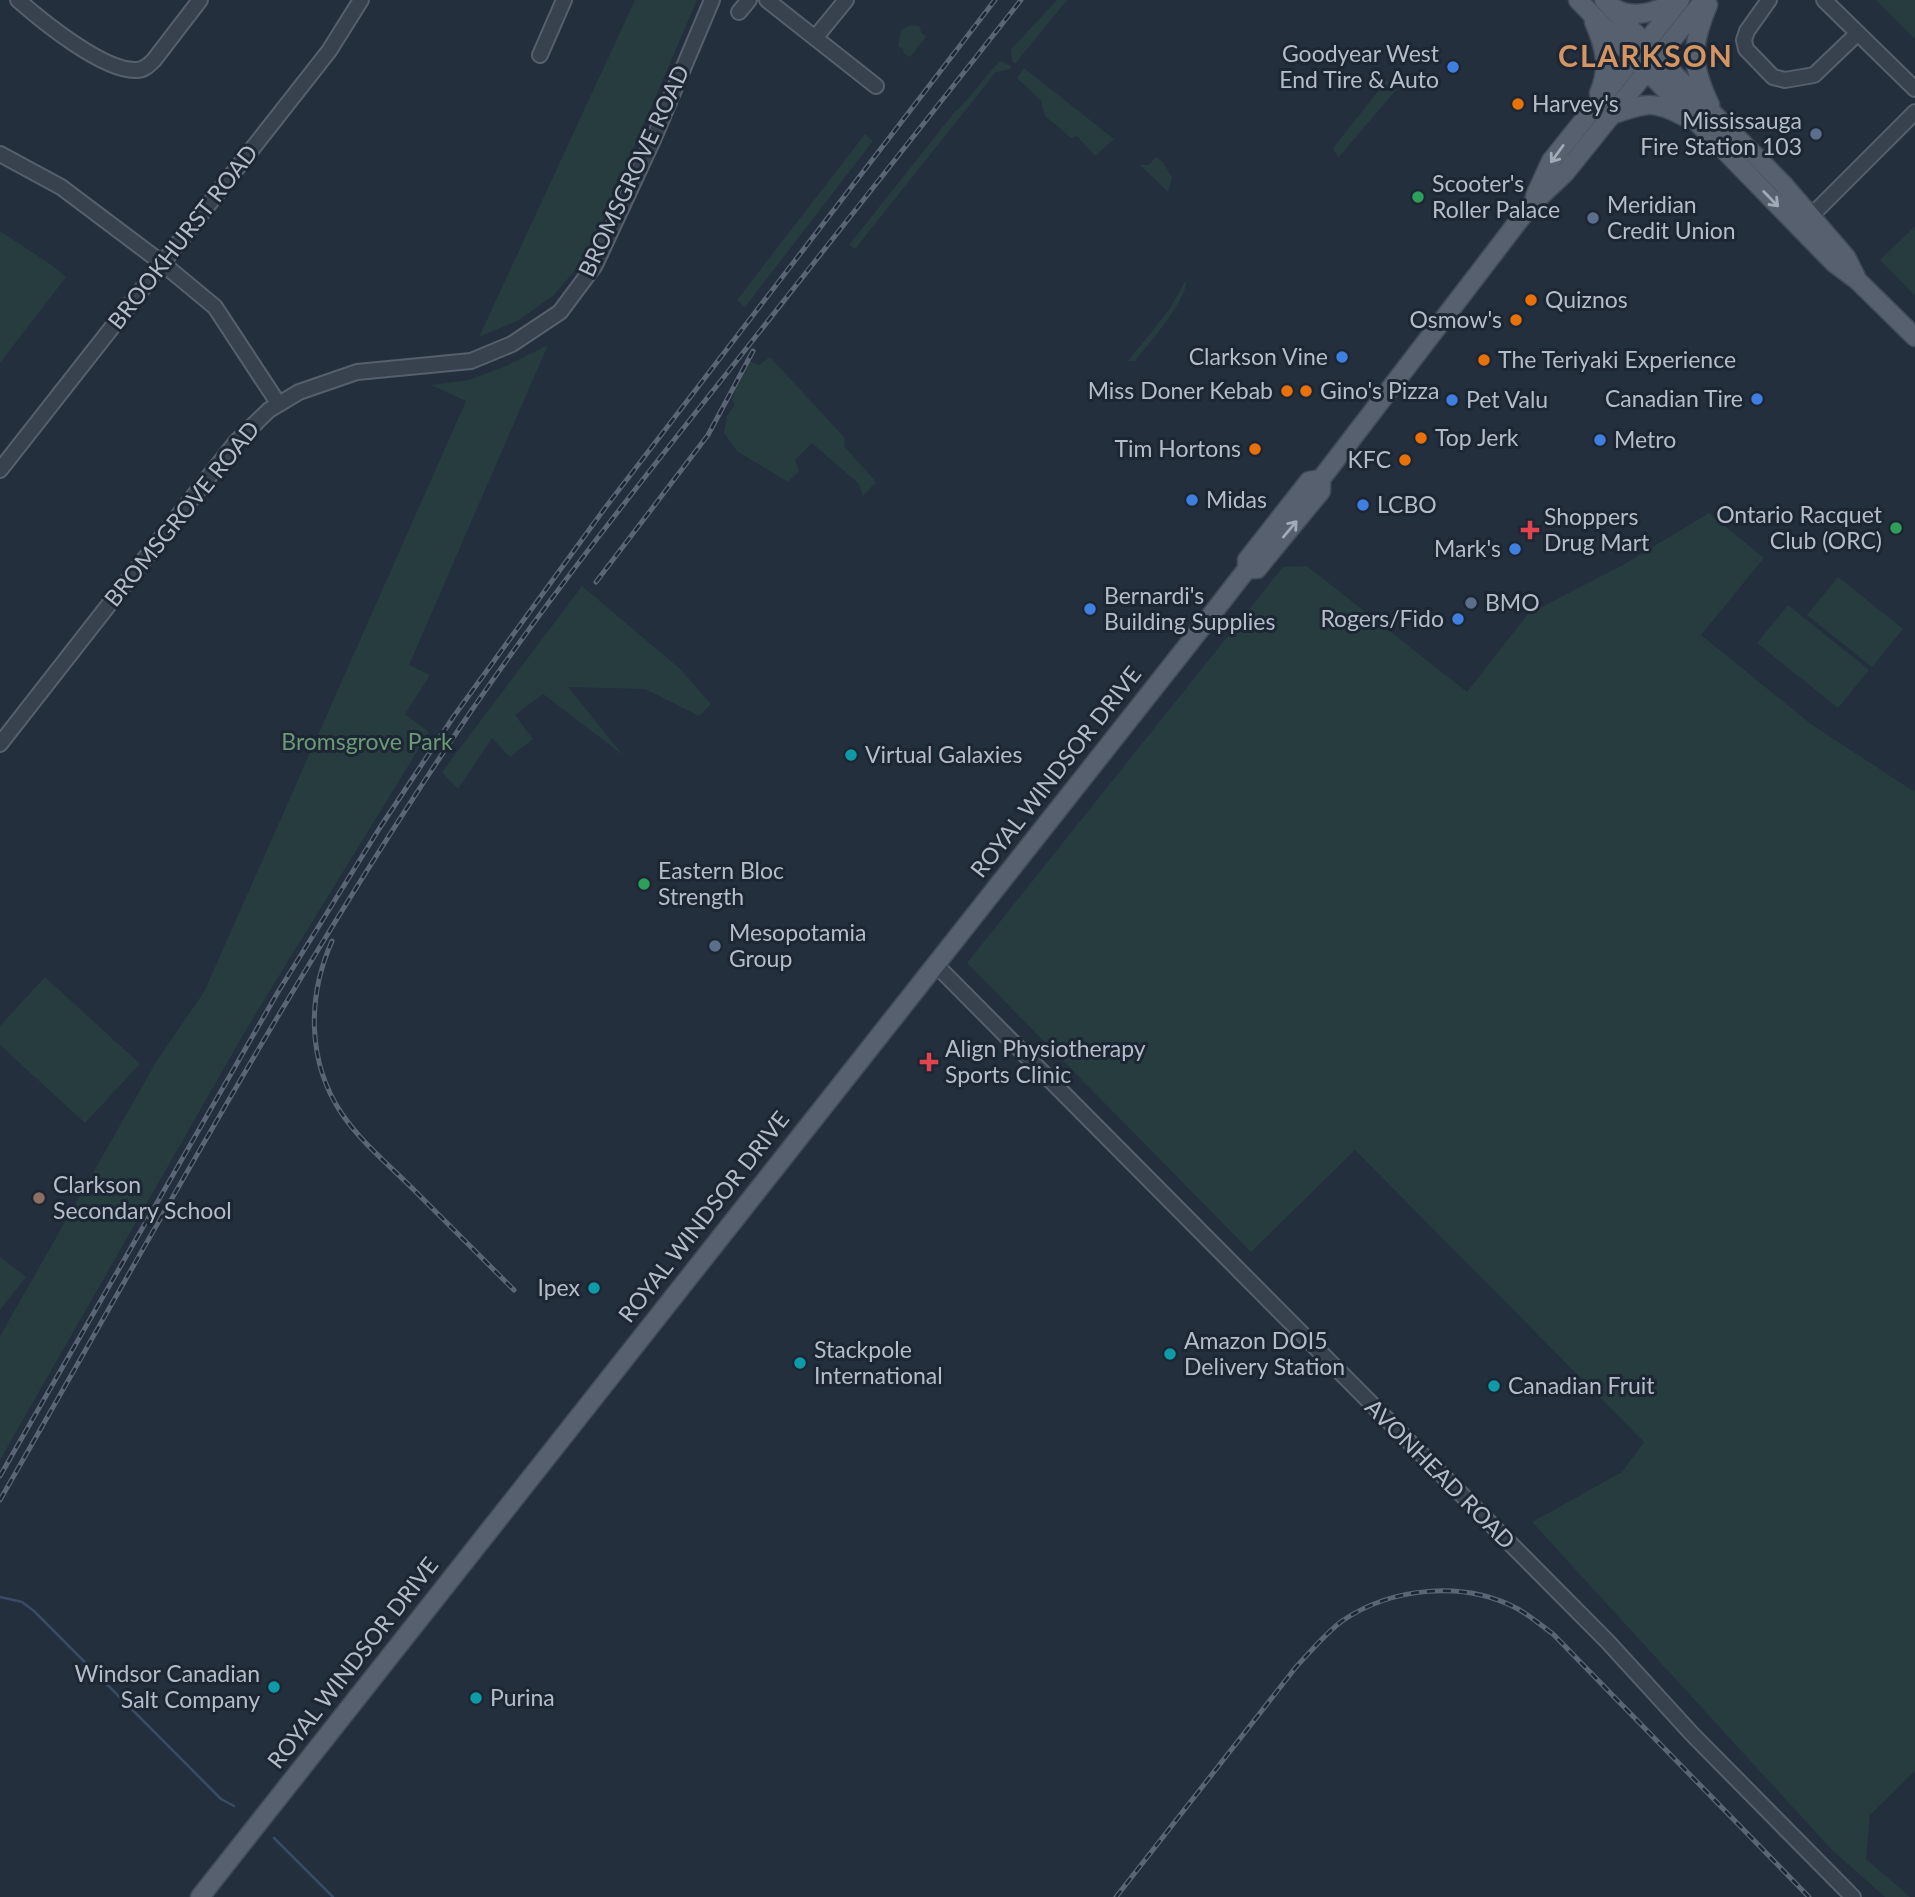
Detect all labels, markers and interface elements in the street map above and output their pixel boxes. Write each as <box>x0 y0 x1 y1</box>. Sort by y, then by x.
district label: CLARKSON <box>1558 37 1734 73</box>
place label: Goodyear West End Tire & Auto <box>1279 39 1440 93</box>
marker: Goodyear West End Tire & Auto <box>1445 59 1461 75</box>
street label: BROMSGROVE ROAD <box>572 60 694 281</box>
place label: Harvey's <box>1532 89 1619 117</box>
marker: Harvey's <box>1510 96 1526 112</box>
place label: Mississauga Fire Station 103 <box>1640 106 1802 160</box>
marker: Mississauga Fire Station 103 <box>1808 126 1824 142</box>
street label: BROOKHURST ROAD <box>101 138 263 334</box>
one-way arrow <box>1550 144 1564 163</box>
place label: Scooter's Roller Palace <box>1432 169 1560 223</box>
marker: Scooter's Roller Palace <box>1410 189 1426 205</box>
place label: Meridian Credit Union <box>1607 190 1736 244</box>
one-way arrow <box>1763 191 1780 208</box>
marker: Meridian Credit Union <box>1585 210 1601 226</box>
place label: Quiznos <box>1545 285 1628 313</box>
marker: Quiznos <box>1523 292 1539 308</box>
place label: Osmow's <box>1410 305 1502 333</box>
marker: Osmow's <box>1508 312 1524 328</box>
place label: Clarkson Vine <box>1189 342 1328 370</box>
place label: The Teriyaki Experience <box>1498 345 1736 373</box>
marker: Clarkson Vine <box>1334 349 1350 365</box>
marker: The Teriyaki Experience <box>1476 352 1492 368</box>
place label: Miss Doner Kebab <box>1088 376 1273 404</box>
place label: Gino's Pizza <box>1320 376 1439 404</box>
marker: Miss Doner Kebab <box>1279 383 1295 399</box>
marker: Gino's Pizza <box>1298 383 1314 399</box>
place label: Canadian Tire <box>1605 384 1743 412</box>
place label: Pet Valu <box>1466 385 1548 413</box>
marker: Canadian Tire <box>1749 391 1765 407</box>
marker: Pet Valu <box>1444 392 1460 408</box>
street label: BROMSGROVE ROAD <box>98 415 265 612</box>
place label: Top Jerk <box>1435 423 1519 451</box>
place label: Metro <box>1614 425 1676 453</box>
marker: Top Jerk <box>1413 430 1429 446</box>
marker: Metro <box>1592 432 1608 448</box>
place label: Tim Hortons <box>1115 434 1241 462</box>
marker: Tim Hortons <box>1247 441 1263 457</box>
place label: KFC <box>1348 445 1391 473</box>
marker: KFC <box>1397 452 1413 468</box>
place label: Midas <box>1206 485 1267 513</box>
place label: LCBO <box>1377 490 1437 518</box>
marker: Midas <box>1184 492 1200 508</box>
marker: LCBO <box>1355 497 1371 513</box>
place label: Ontario Racquet Club (ORC) <box>1716 500 1883 554</box>
place label: Shoppers Drug Mart <box>1544 502 1650 556</box>
marker: Ontario Racquet Club (ORC) <box>1888 520 1904 536</box>
one-way arrow <box>1282 521 1298 539</box>
marker: Shoppers Drug Mart <box>1522 522 1538 538</box>
place label: Mark's <box>1434 534 1501 562</box>
marker: Mark's <box>1507 541 1523 557</box>
place label: Bernardi's Building Supplies <box>1104 581 1275 635</box>
place label: BMO <box>1485 588 1540 616</box>
marker: BMO <box>1463 595 1479 611</box>
marker: Bernardi's Building Supplies <box>1082 601 1098 617</box>
place label: Rogers/Fido <box>1320 604 1444 632</box>
marker: Rogers/Fido <box>1450 611 1466 627</box>
street label: ROYAL WINDSOR DRIVE <box>964 660 1146 883</box>
park label: Bromsgrove Park <box>281 727 453 755</box>
place label: Virtual Galaxies <box>865 740 1022 768</box>
marker: Virtual Galaxies <box>843 747 859 763</box>
place label: Eastern Bloc Strength <box>658 856 784 910</box>
marker: Eastern Bloc Strength <box>636 876 652 892</box>
place label: Mesopotamia Group <box>729 918 866 972</box>
marker: Mesopotamia Group <box>707 938 723 954</box>
place label: Align Physiotherapy Sports Clinic <box>945 1034 1146 1088</box>
marker: Align Physiotherapy Sports Clinic <box>919 1052 939 1072</box>
street label: ROYAL WINDSOR DRIVE <box>612 1105 794 1328</box>
place label: Clarkson Secondary School <box>53 1170 232 1224</box>
marker: Clarkson Secondary School <box>31 1190 47 1206</box>
place label: Ipex <box>537 1273 581 1301</box>
marker: Ipex <box>586 1280 602 1296</box>
place label: Amazon DOI5 Delivery Station <box>1184 1326 1345 1380</box>
place label: Stackpole International <box>814 1335 943 1389</box>
marker: Amazon DOI5 Delivery Station <box>1162 1346 1178 1362</box>
marker: Stackpole International <box>792 1355 808 1371</box>
place label: Canadian Fruit <box>1508 1371 1655 1399</box>
marker: Canadian Fruit <box>1486 1378 1502 1394</box>
street label: AVONHEAD ROAD <box>1360 1393 1521 1554</box>
street label: ROYAL WINDSOR DRIVE <box>261 1551 443 1774</box>
place label: Windsor Canadian Salt Company <box>75 1659 260 1713</box>
marker: Windsor Canadian Salt Company <box>266 1679 282 1695</box>
place label: Purina <box>490 1683 555 1711</box>
marker: Purina <box>468 1690 484 1706</box>

